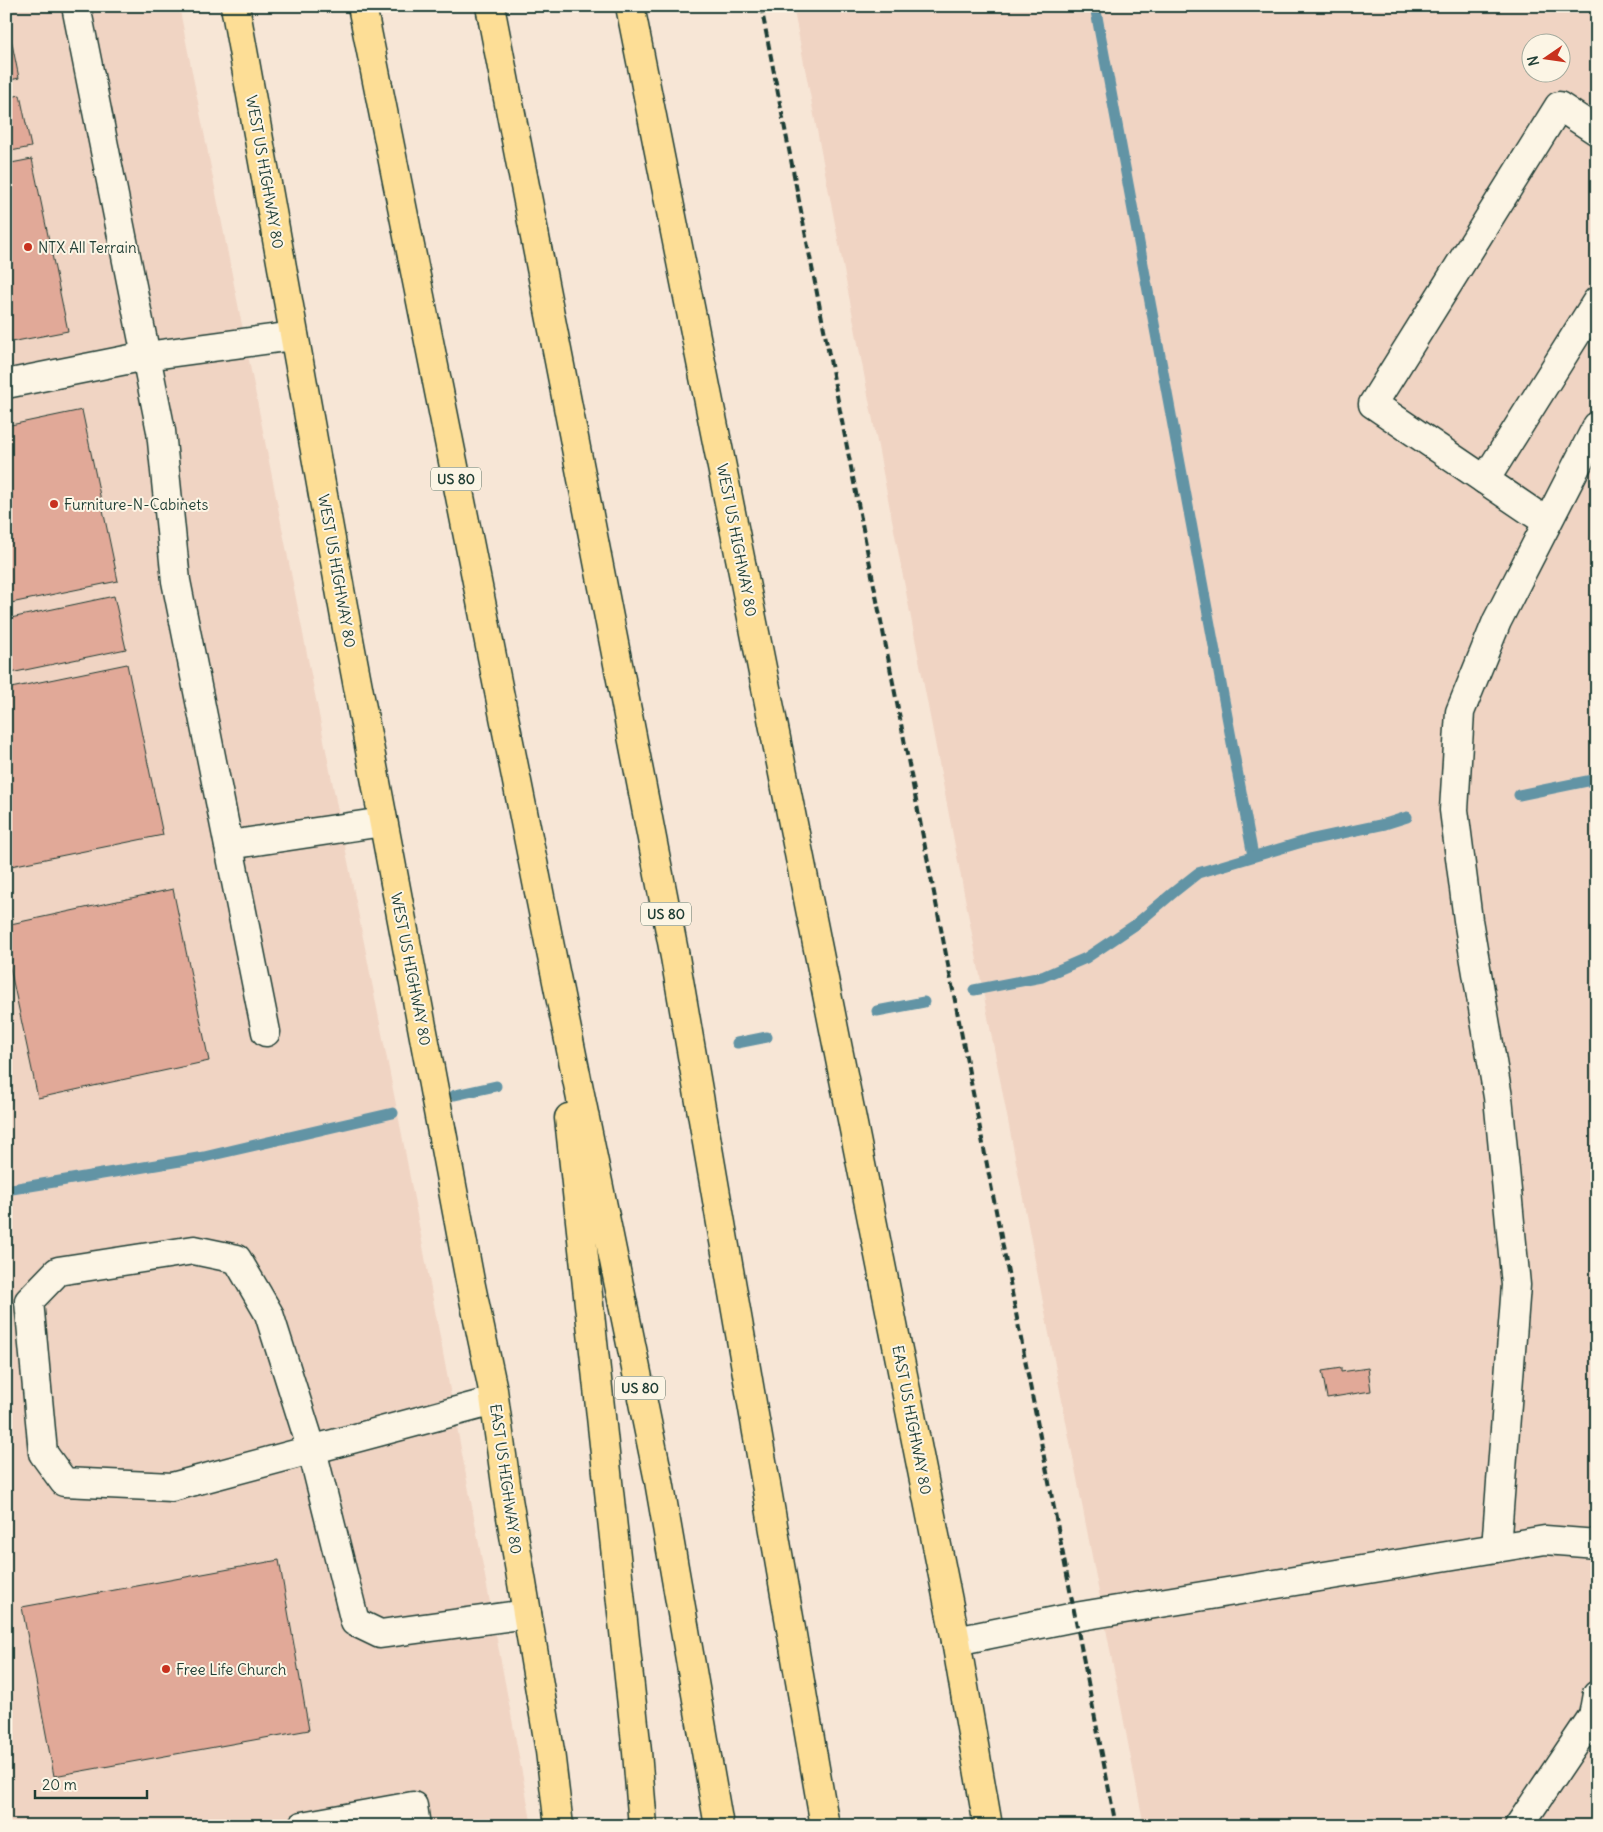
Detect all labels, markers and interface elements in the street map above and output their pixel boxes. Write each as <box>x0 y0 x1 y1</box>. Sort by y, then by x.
north arrow <box>1520 32 1570 82</box>
text: N <box>1523 54 1543 68</box>
street label: WEST US HIGHWAY 80 <box>242 94 288 250</box>
place label: NTX All Terrain <box>38 238 137 257</box>
marker: NTX All Terrain <box>22 241 34 253</box>
street label: WEST US HIGHWAY 80 <box>713 462 761 618</box>
road number: US 80 <box>431 468 481 490</box>
street label: WEST US HIGHWAY 80 <box>314 493 360 649</box>
place label: Furniture-N-Cabinets <box>64 495 208 514</box>
marker: Furniture-N-Cabinets <box>48 498 60 510</box>
street label: WEST US HIGHWAY 80 <box>387 891 435 1047</box>
road number: US 80 <box>641 902 691 926</box>
street label: EAST US HIGHWAY 80 <box>888 1344 936 1496</box>
road number: US 80 <box>615 1376 665 1400</box>
street label: EAST US HIGHWAY 80 <box>486 1403 526 1555</box>
place label: Free Life Church <box>176 1660 287 1679</box>
marker: Free Life Church <box>160 1663 172 1675</box>
scale bar <box>35 1767 148 1799</box>
text: 20 m <box>42 1775 77 1794</box>

